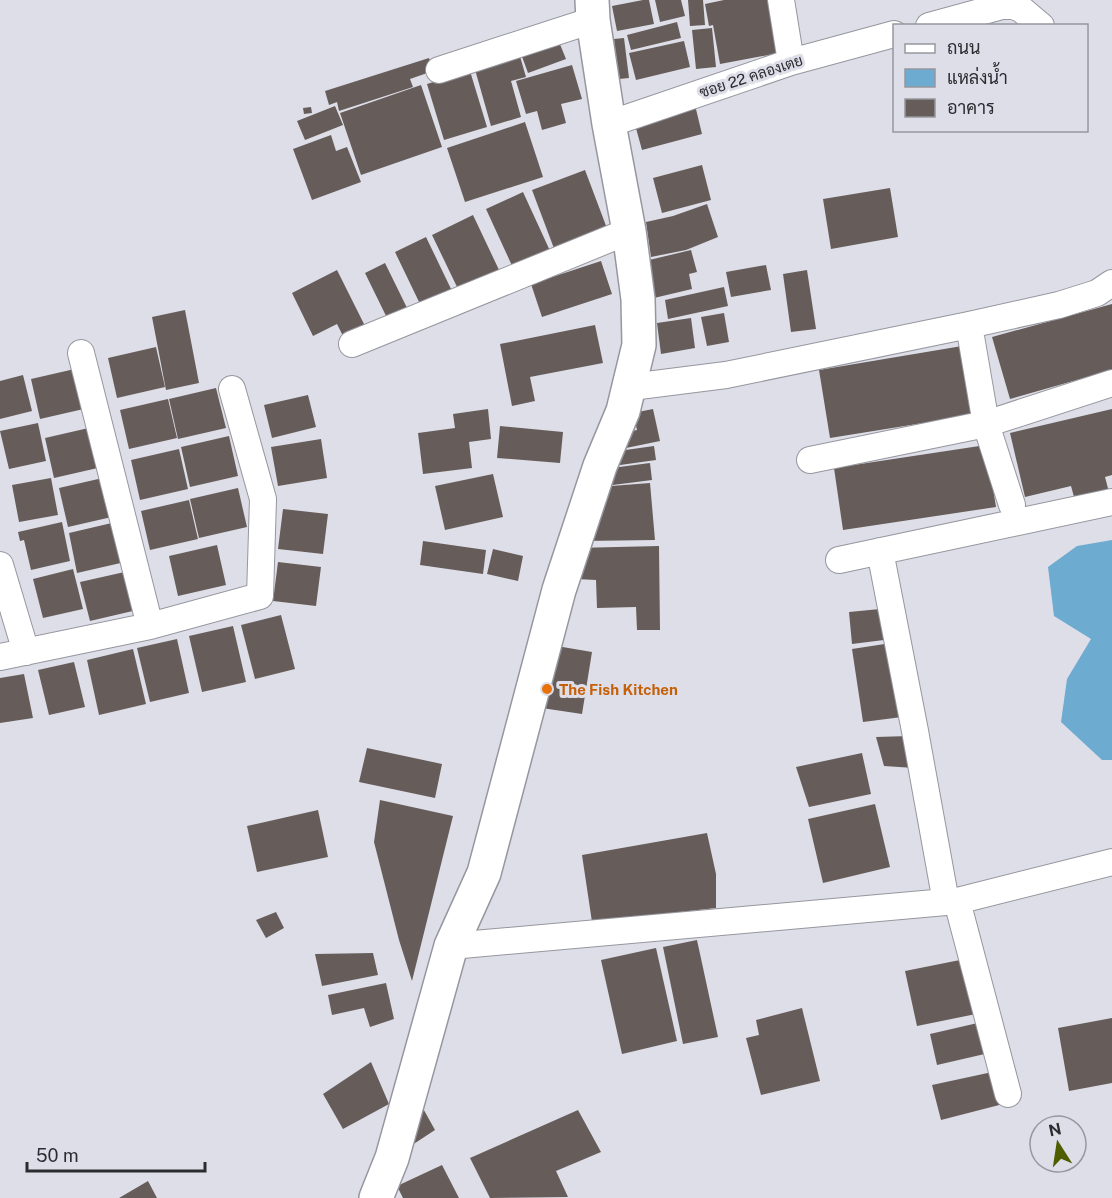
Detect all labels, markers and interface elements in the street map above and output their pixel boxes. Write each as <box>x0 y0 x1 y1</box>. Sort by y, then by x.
legend <box>893 24 1088 132</box>
text: ถนน <box>947 37 980 58</box>
street label: ซอย 22 คลองเตย <box>697 51 805 101</box>
text: แหล่งน้ำ <box>947 62 1008 88</box>
text: อาคาร <box>947 97 995 118</box>
place label: The Fish Kitchen <box>559 681 678 698</box>
marker: The Fish Kitchen <box>540 682 554 696</box>
north arrow <box>1028 1114 1088 1174</box>
text: N <box>1047 1119 1063 1140</box>
scale bar <box>27 1135 206 1173</box>
text: 50 m <box>36 1145 79 1166</box>

